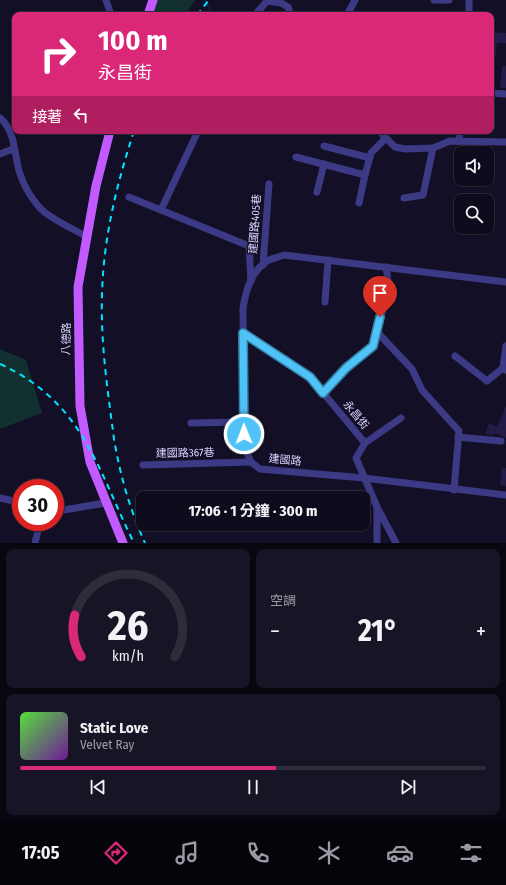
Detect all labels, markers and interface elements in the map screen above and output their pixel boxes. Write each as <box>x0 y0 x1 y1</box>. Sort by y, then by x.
text: 100 m <box>98 24 168 57</box>
icon: right <box>32 28 84 80</box>
text: 永昌街 <box>98 62 152 84</box>
icon: left <box>70 104 92 126</box>
text: 接著 <box>32 108 62 126</box>
map controls <box>454 146 494 234</box>
button: sound <box>454 146 494 186</box>
street label: 建國路405巷 <box>246 194 264 254</box>
button: search <box>454 194 494 234</box>
pin <box>363 276 397 317</box>
icon: arrive <box>369 282 391 304</box>
street label: 八德路 <box>60 323 73 356</box>
street label: 永昌街 <box>340 398 372 432</box>
position arrow <box>223 413 265 455</box>
street label: 建國路367巷 <box>156 446 214 460</box>
street label: 建國路 <box>268 452 302 468</box>
speed limit sign: 30 <box>12 479 64 531</box>
text: 17:06 · 1 分鐘 · 300 m <box>188 502 318 520</box>
text: 空調 <box>270 593 296 608</box>
text: 26 <box>106 600 149 650</box>
text: 21° <box>358 613 398 649</box>
text: − <box>270 618 280 645</box>
text: + <box>476 618 486 645</box>
text: km/h <box>112 647 144 664</box>
text: Static Love <box>80 719 148 737</box>
text: Velvet Ray <box>80 737 134 752</box>
icon: previous <box>87 776 109 798</box>
icon: pause <box>242 776 264 798</box>
icon: next <box>397 776 419 798</box>
icon: directions <box>102 839 130 867</box>
icon: music <box>173 839 201 867</box>
icon: phone <box>244 839 272 867</box>
icon: climate <box>315 839 343 867</box>
icon: car <box>386 839 414 867</box>
icon: filters <box>457 839 485 867</box>
text: 17:05 <box>21 842 60 864</box>

